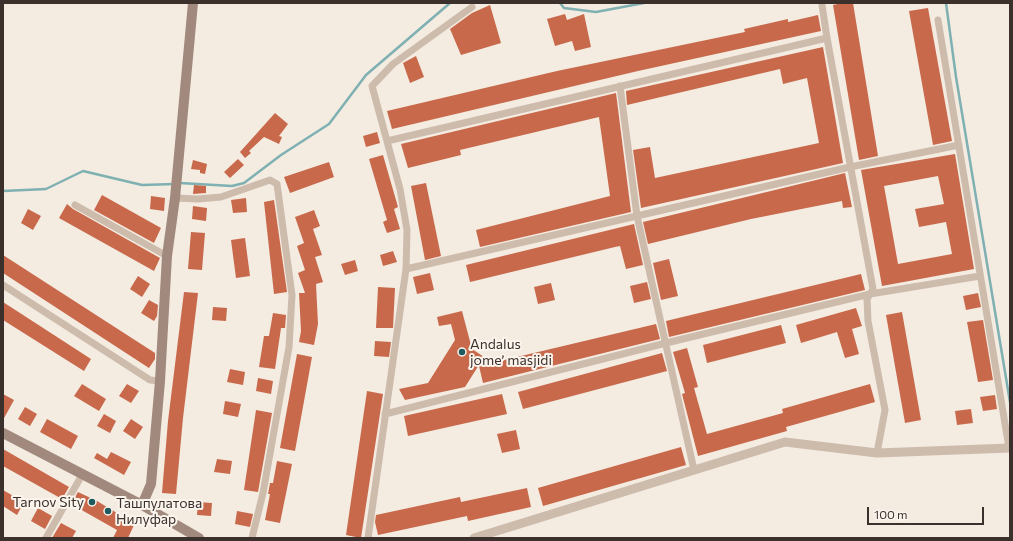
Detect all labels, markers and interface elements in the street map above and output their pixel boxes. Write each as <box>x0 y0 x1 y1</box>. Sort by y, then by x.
place label: Andalus jome’ masjidi <box>470 336 552 368</box>
marker: Andalus jome’ masjidi <box>457 347 467 357</box>
place label: Tarnov Sity <box>13 494 84 510</box>
place label: Ташпулатова Нилуфар <box>116 495 202 528</box>
marker: Tarnov Sity <box>87 497 97 507</box>
scale bar <box>869 499 986 525</box>
marker: Ташпулатова Нилуфар <box>103 506 113 516</box>
text: 100 m <box>874 507 908 521</box>

